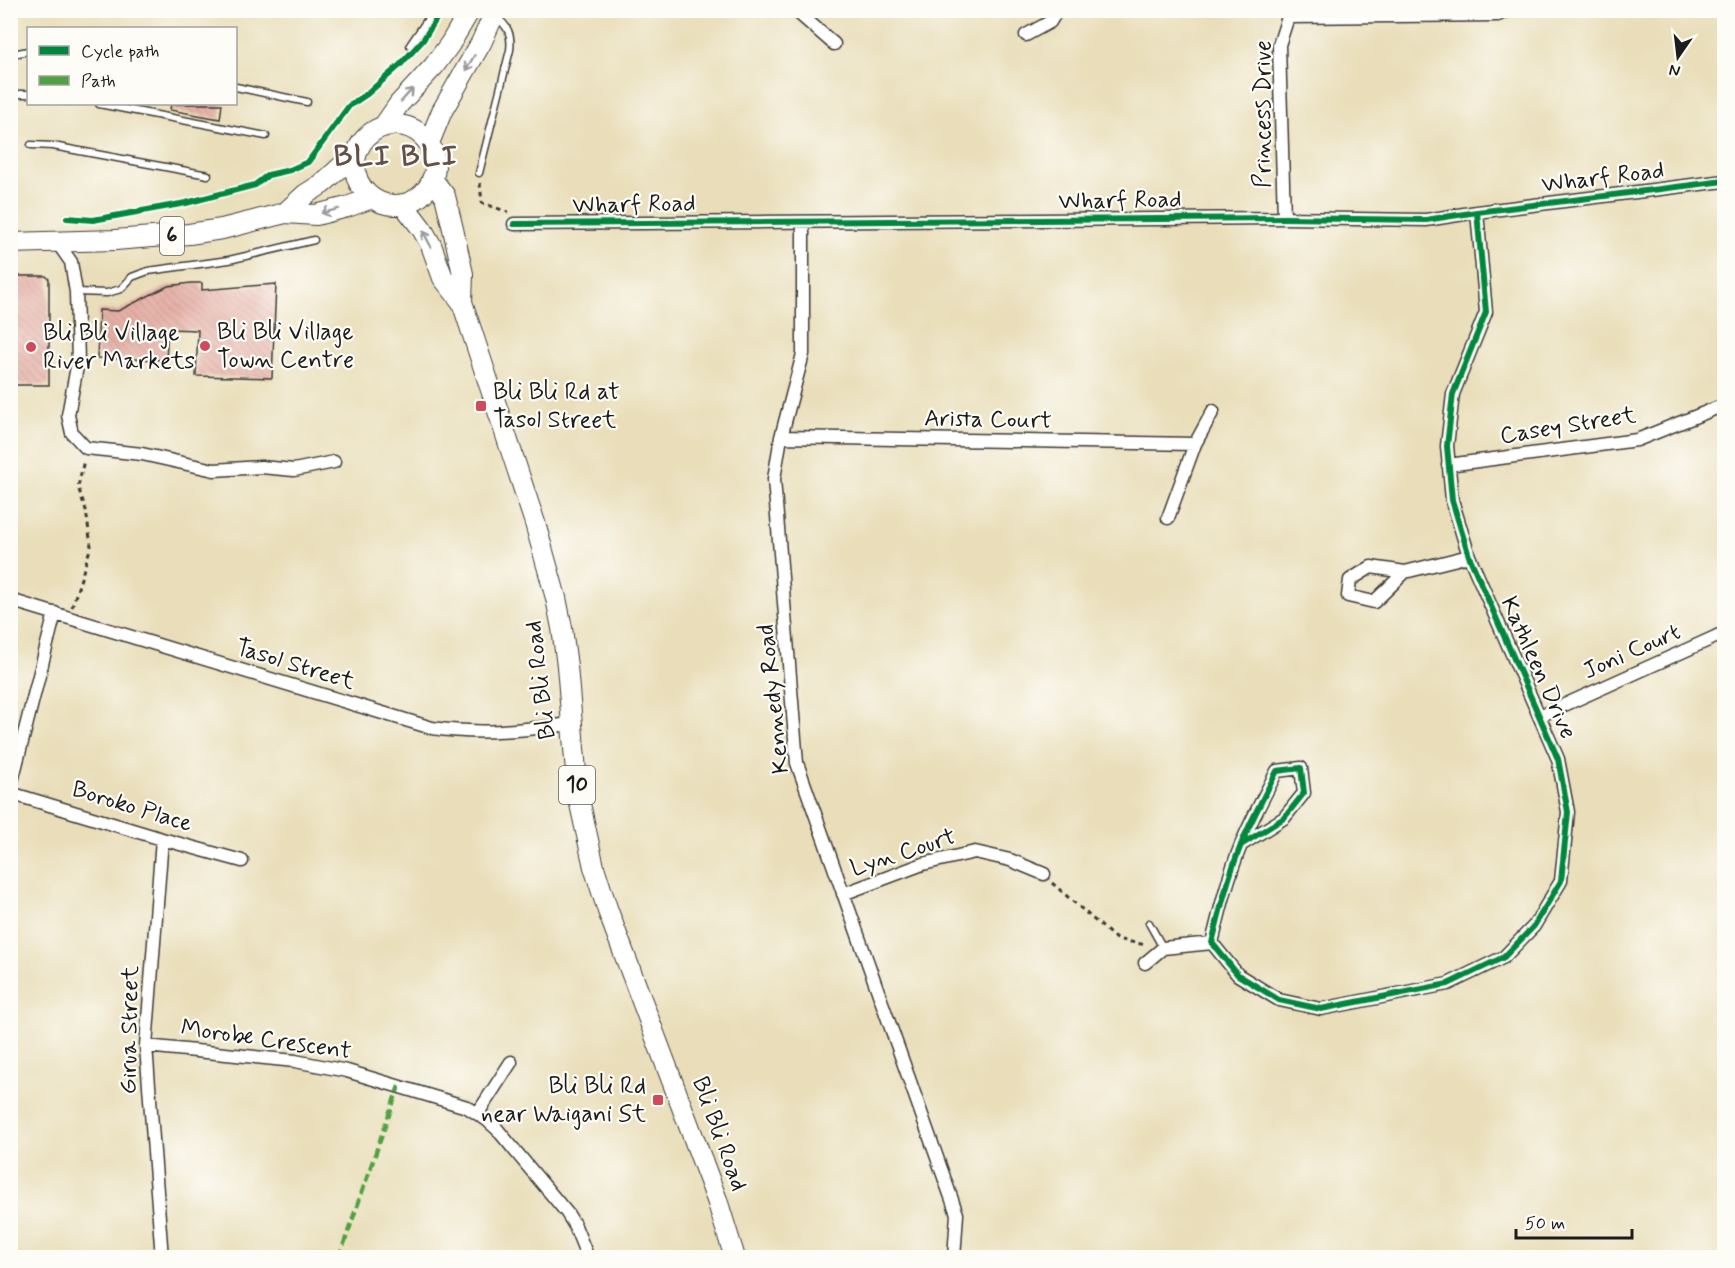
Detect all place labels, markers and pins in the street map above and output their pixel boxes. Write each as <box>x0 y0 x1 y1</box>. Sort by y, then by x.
place label: Bli Bli Village Town Centre <box>217 317 354 376</box>
place label: Bli Bli Village River Markets <box>43 318 195 377</box>
marker: Bli Bli Village Town Centre <box>198 339 212 353</box>
marker: Bli Bli Village River Markets <box>24 340 38 354</box>
place label: Bli Bli Rd at Tasol Street <box>493 377 620 436</box>
marker: Bli Bli Rd at Tasol Street <box>474 399 488 413</box>
place label: Bli Bli Rd near Waigani St <box>481 1071 646 1130</box>
marker: Bli Bli Rd near Waigani St <box>651 1093 665 1107</box>

